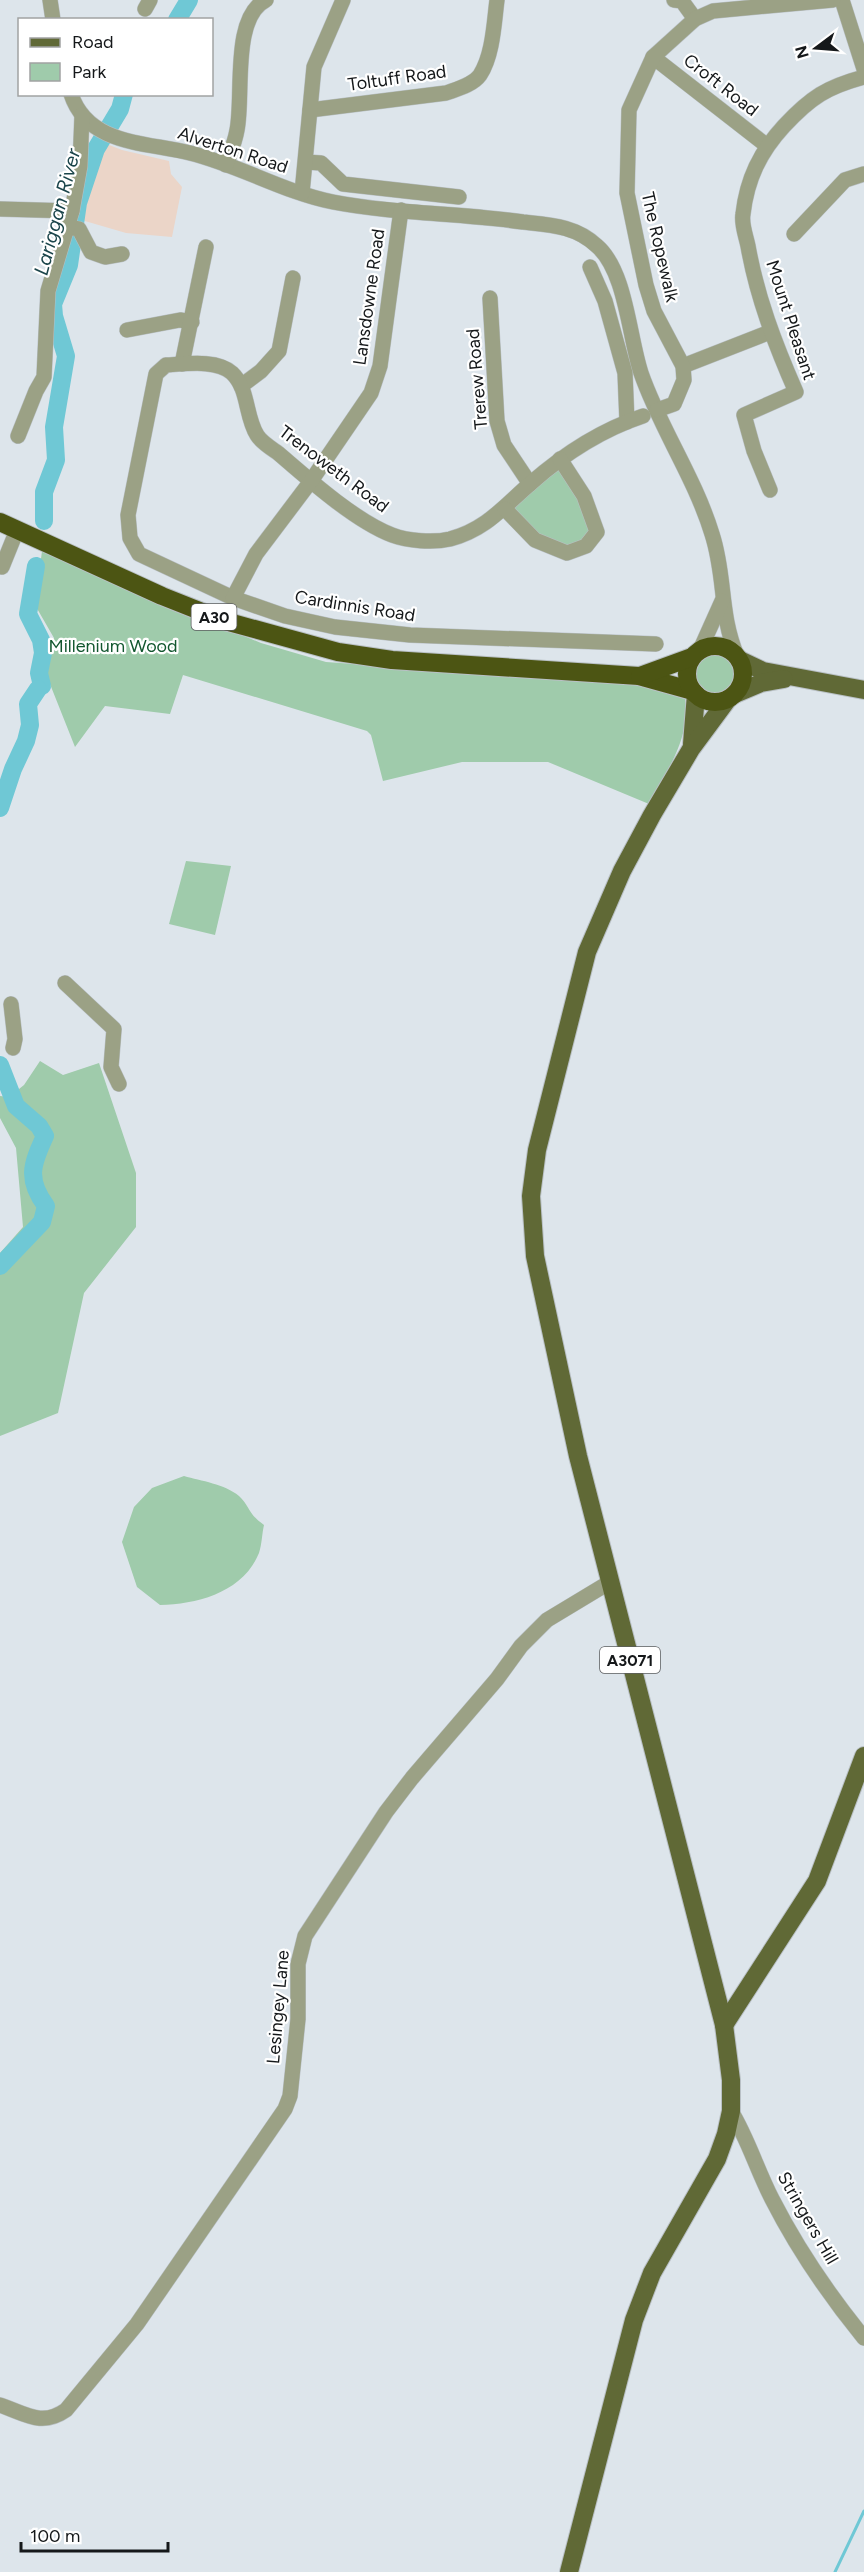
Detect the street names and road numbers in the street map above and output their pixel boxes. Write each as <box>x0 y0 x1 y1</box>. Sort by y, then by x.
street label: Croft Road <box>679 49 763 121</box>
street label: Toltuff Road <box>346 60 448 96</box>
street label: Alverton Road <box>175 122 291 178</box>
street label: The Ropewalk <box>637 190 683 304</box>
street label: Lansdowne Road <box>349 227 389 367</box>
street label: Mount Pleasant <box>761 257 821 383</box>
street label: Trerew Road <box>462 328 492 430</box>
street label: Trenoweth Road <box>275 421 393 517</box>
street label: Cardinnis Road <box>293 586 417 626</box>
road number: A30 <box>192 604 236 630</box>
road number: A3071 <box>600 1647 660 1673</box>
street label: Lesingey Lane <box>262 1949 294 2065</box>
street label: Stringers Hill <box>773 2168 843 2268</box>

